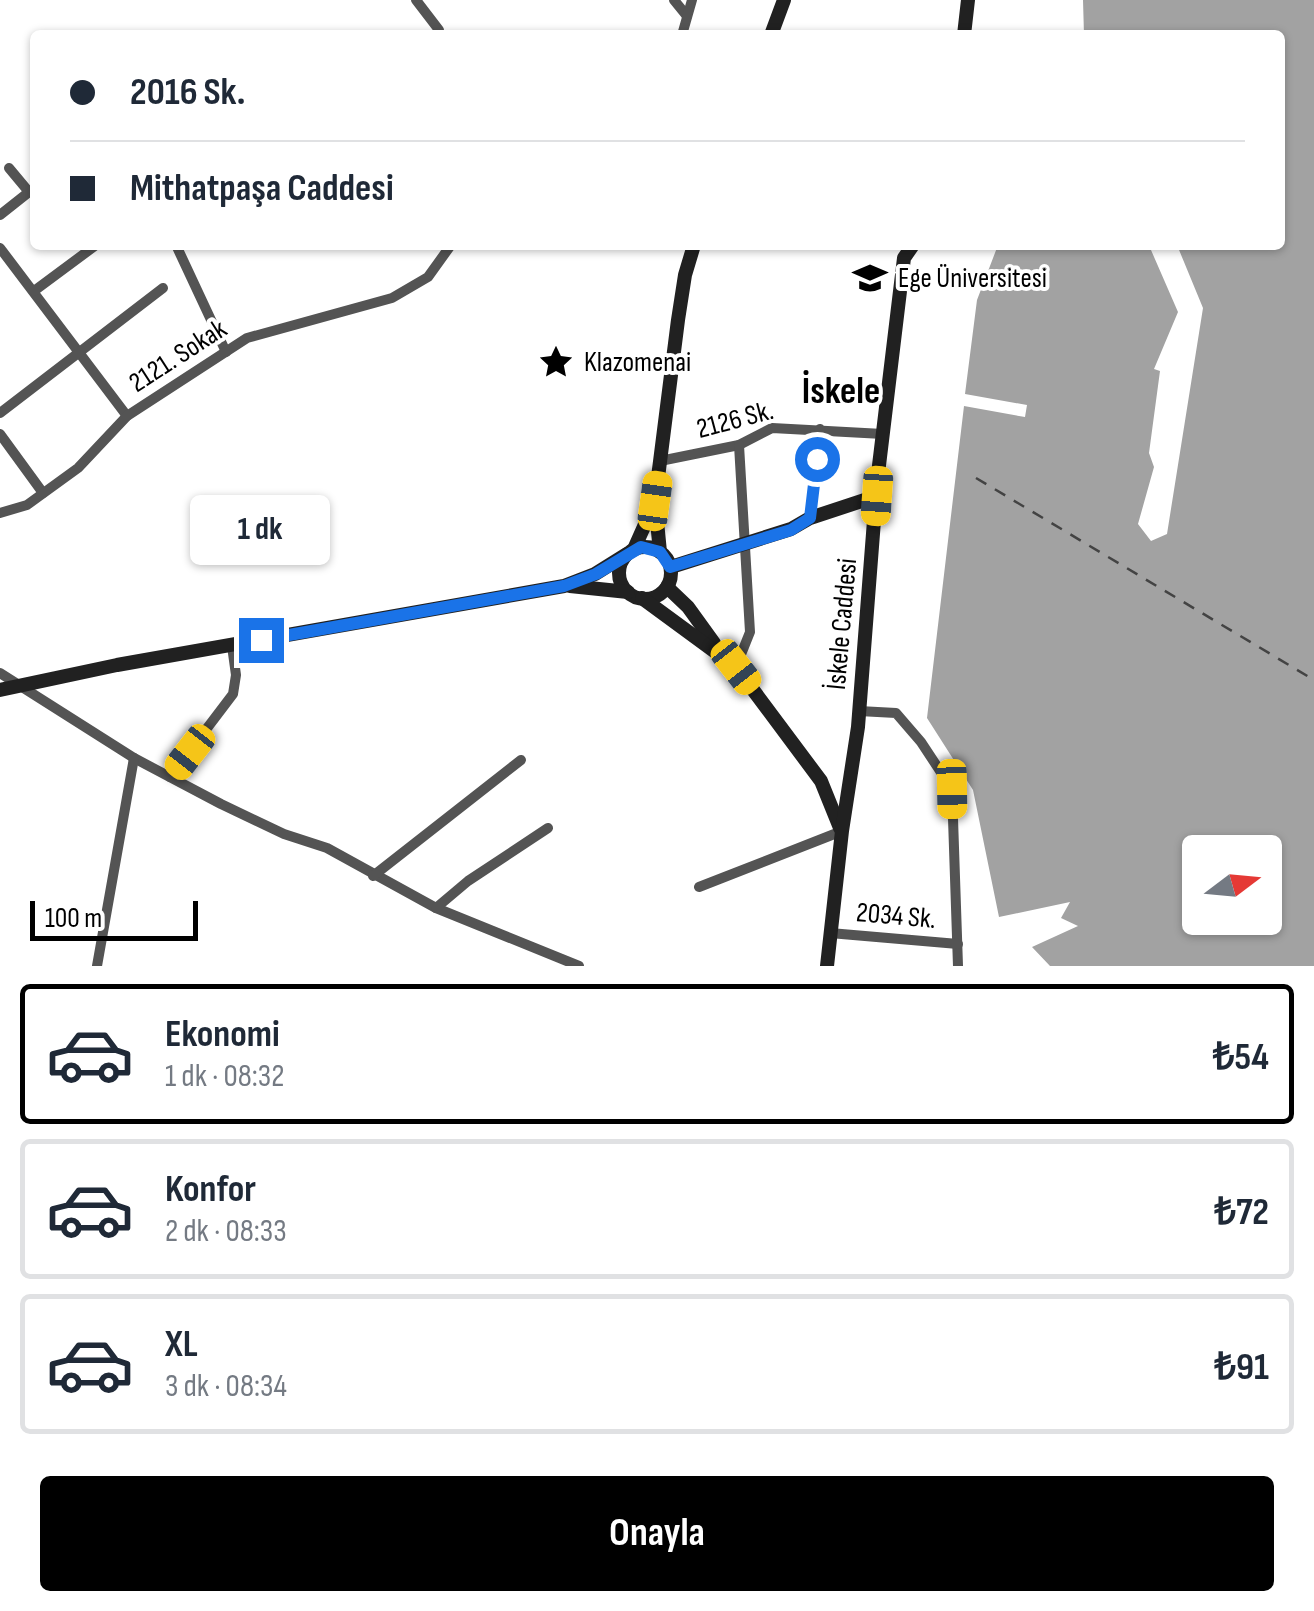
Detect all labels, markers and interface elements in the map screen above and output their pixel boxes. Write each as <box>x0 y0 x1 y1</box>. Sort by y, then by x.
text: 2016 Sk. <box>130 70 245 115</box>
text: Mithatpaşa Caddesi <box>130 166 394 211</box>
school or university icon: Ege Üniversitesi <box>851 259 889 297</box>
place label: Ege Üniversitesi <box>898 262 1047 295</box>
street label: 2121. Sokak <box>123 312 233 400</box>
place icon: Klazomenai <box>537 343 575 381</box>
place label: Klazomenai <box>584 346 691 379</box>
district label: İskele <box>802 369 880 414</box>
street label: 2126 Sk. <box>693 394 777 446</box>
route start <box>795 437 840 482</box>
car <box>860 465 894 527</box>
car <box>636 469 674 533</box>
callout: 1 dk <box>191 495 331 565</box>
text: 1 dk <box>238 510 283 549</box>
street label: İskele Caddesi <box>820 557 864 691</box>
route end <box>239 618 284 663</box>
car <box>706 634 766 700</box>
car <box>160 719 220 785</box>
car <box>936 759 968 819</box>
north arrow <box>1182 835 1282 935</box>
map controls <box>1182 835 1282 935</box>
scale bar <box>30 896 198 940</box>
street label: 2034 Sk. <box>855 896 937 936</box>
text: 100 m <box>45 902 102 935</box>
icon: car <box>45 1009 135 1099</box>
text: Ekonomi <box>165 1012 280 1057</box>
text: ₺54 <box>1213 1035 1269 1080</box>
text: 1 dk · 08:32 <box>165 1057 284 1096</box>
icon: car <box>45 1164 135 1254</box>
text: Konfor <box>165 1167 256 1212</box>
text: ₺72 <box>1214 1190 1269 1235</box>
text: 2 dk · 08:33 <box>165 1212 287 1251</box>
icon: car <box>45 1319 135 1409</box>
text: XL <box>165 1322 198 1367</box>
text: ₺91 <box>1214 1345 1269 1390</box>
text: 3 dk · 08:34 <box>165 1367 287 1406</box>
button: Onayla <box>40 1476 1274 1591</box>

